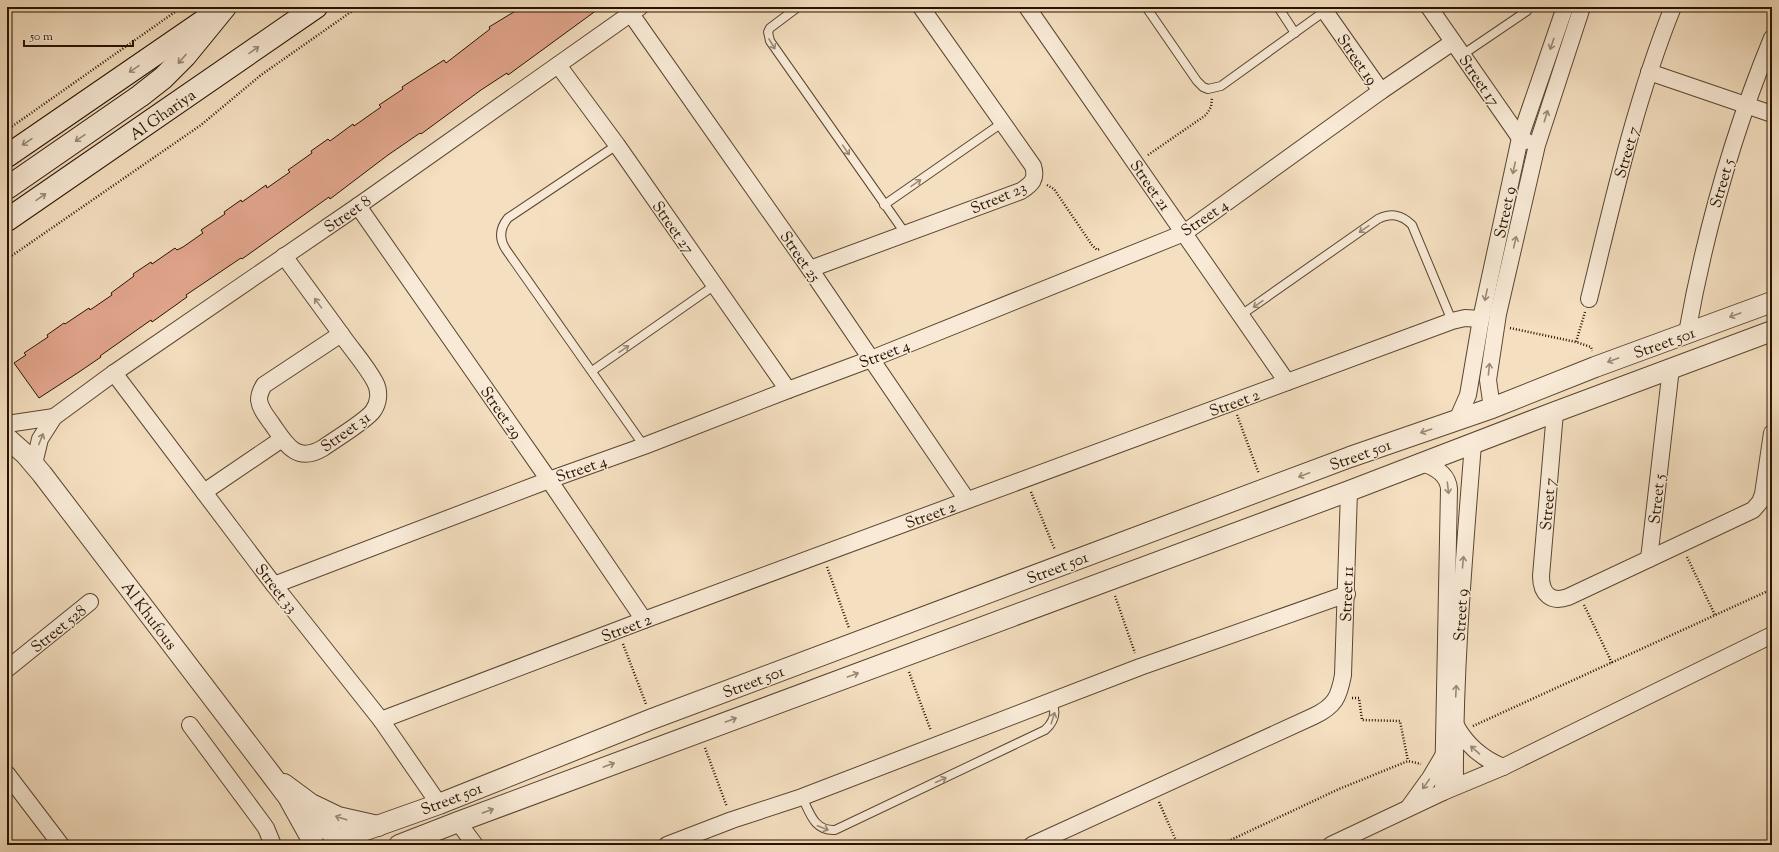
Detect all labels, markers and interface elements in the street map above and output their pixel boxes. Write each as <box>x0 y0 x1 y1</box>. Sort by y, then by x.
scale bar <box>24 22 133 48</box>
text: 50 m <box>29 28 53 46</box>
street label: Street 19 <box>1330 30 1382 91</box>
one-way arrow <box>1548 37 1555 50</box>
one-way arrow <box>768 38 777 49</box>
one-way arrow <box>249 46 260 54</box>
street label: Street 17 <box>1452 51 1504 112</box>
one-way arrow <box>178 53 187 64</box>
one-way arrow <box>129 65 140 73</box>
street label: Al Ghariya <box>126 84 202 147</box>
one-way arrow <box>1543 109 1550 122</box>
street label: Street 7 <box>1610 124 1647 181</box>
one-way arrow <box>75 134 86 142</box>
one-way arrow <box>22 138 33 146</box>
one-way arrow <box>842 145 850 156</box>
street label: Street 21 <box>1123 156 1175 217</box>
street label: Street 5 <box>1705 156 1742 211</box>
one-way arrow <box>1509 161 1517 174</box>
street label: Street 23 <box>967 177 1030 221</box>
one-way arrow <box>911 179 922 187</box>
street label: Street 9 <box>1490 184 1523 241</box>
street label: Street 8 <box>320 191 377 240</box>
one-way arrow <box>35 193 46 201</box>
street label: Street 4 <box>1177 195 1234 243</box>
street label: Street 27 <box>645 197 699 260</box>
one-way arrow <box>1359 225 1370 233</box>
street label: Street 25 <box>773 227 825 288</box>
one-way arrow <box>1512 236 1520 249</box>
one-way arrow <box>1482 288 1490 301</box>
one-way arrow <box>314 297 322 308</box>
one-way arrow <box>1252 300 1263 308</box>
one-way arrow <box>1730 312 1742 320</box>
street label: Street 501 <box>1631 322 1699 366</box>
street label: Street 4 <box>856 335 914 376</box>
one-way arrow <box>618 345 629 353</box>
one-way arrow <box>1608 357 1620 365</box>
one-way arrow <box>1485 363 1493 376</box>
street label: Street 29 <box>473 382 527 445</box>
street label: Street 2 <box>1206 384 1264 424</box>
street label: Street 31 <box>317 407 377 459</box>
one-way arrow <box>1421 427 1433 435</box>
one-way arrow <box>37 434 45 446</box>
street label: Street 501 <box>1327 434 1395 478</box>
street label: Street 4 <box>553 451 611 490</box>
one-way arrow <box>1298 471 1310 479</box>
street label: Street 5 <box>1644 473 1673 525</box>
street label: Street 7 <box>1536 477 1563 531</box>
one-way arrow <box>1445 481 1452 494</box>
street label: Street 2 <box>902 496 960 536</box>
street label: Street 501 <box>1024 547 1092 592</box>
one-way arrow <box>1460 556 1467 569</box>
street label: Street 33 <box>248 560 302 619</box>
street label: Street 11 <box>1336 565 1361 622</box>
street label: Al Khufous <box>115 577 181 656</box>
street label: Street 9 <box>1450 588 1475 642</box>
street label: Street 528 <box>27 600 92 660</box>
street label: Street 2 <box>598 609 656 649</box>
street label: Street 501 <box>720 661 788 706</box>
one-way arrow <box>847 671 859 679</box>
one-way arrow <box>1453 685 1460 698</box>
one-way arrow <box>1050 712 1057 725</box>
one-way arrow <box>725 716 737 724</box>
one-way arrow <box>1470 745 1480 755</box>
one-way arrow <box>603 761 615 769</box>
one-way arrow <box>935 776 947 783</box>
street label: Street 501 <box>418 778 486 823</box>
one-way arrow <box>1422 778 1430 789</box>
one-way arrow <box>481 806 493 814</box>
one-way arrow <box>335 814 348 821</box>
one-way arrow <box>817 824 829 832</box>

